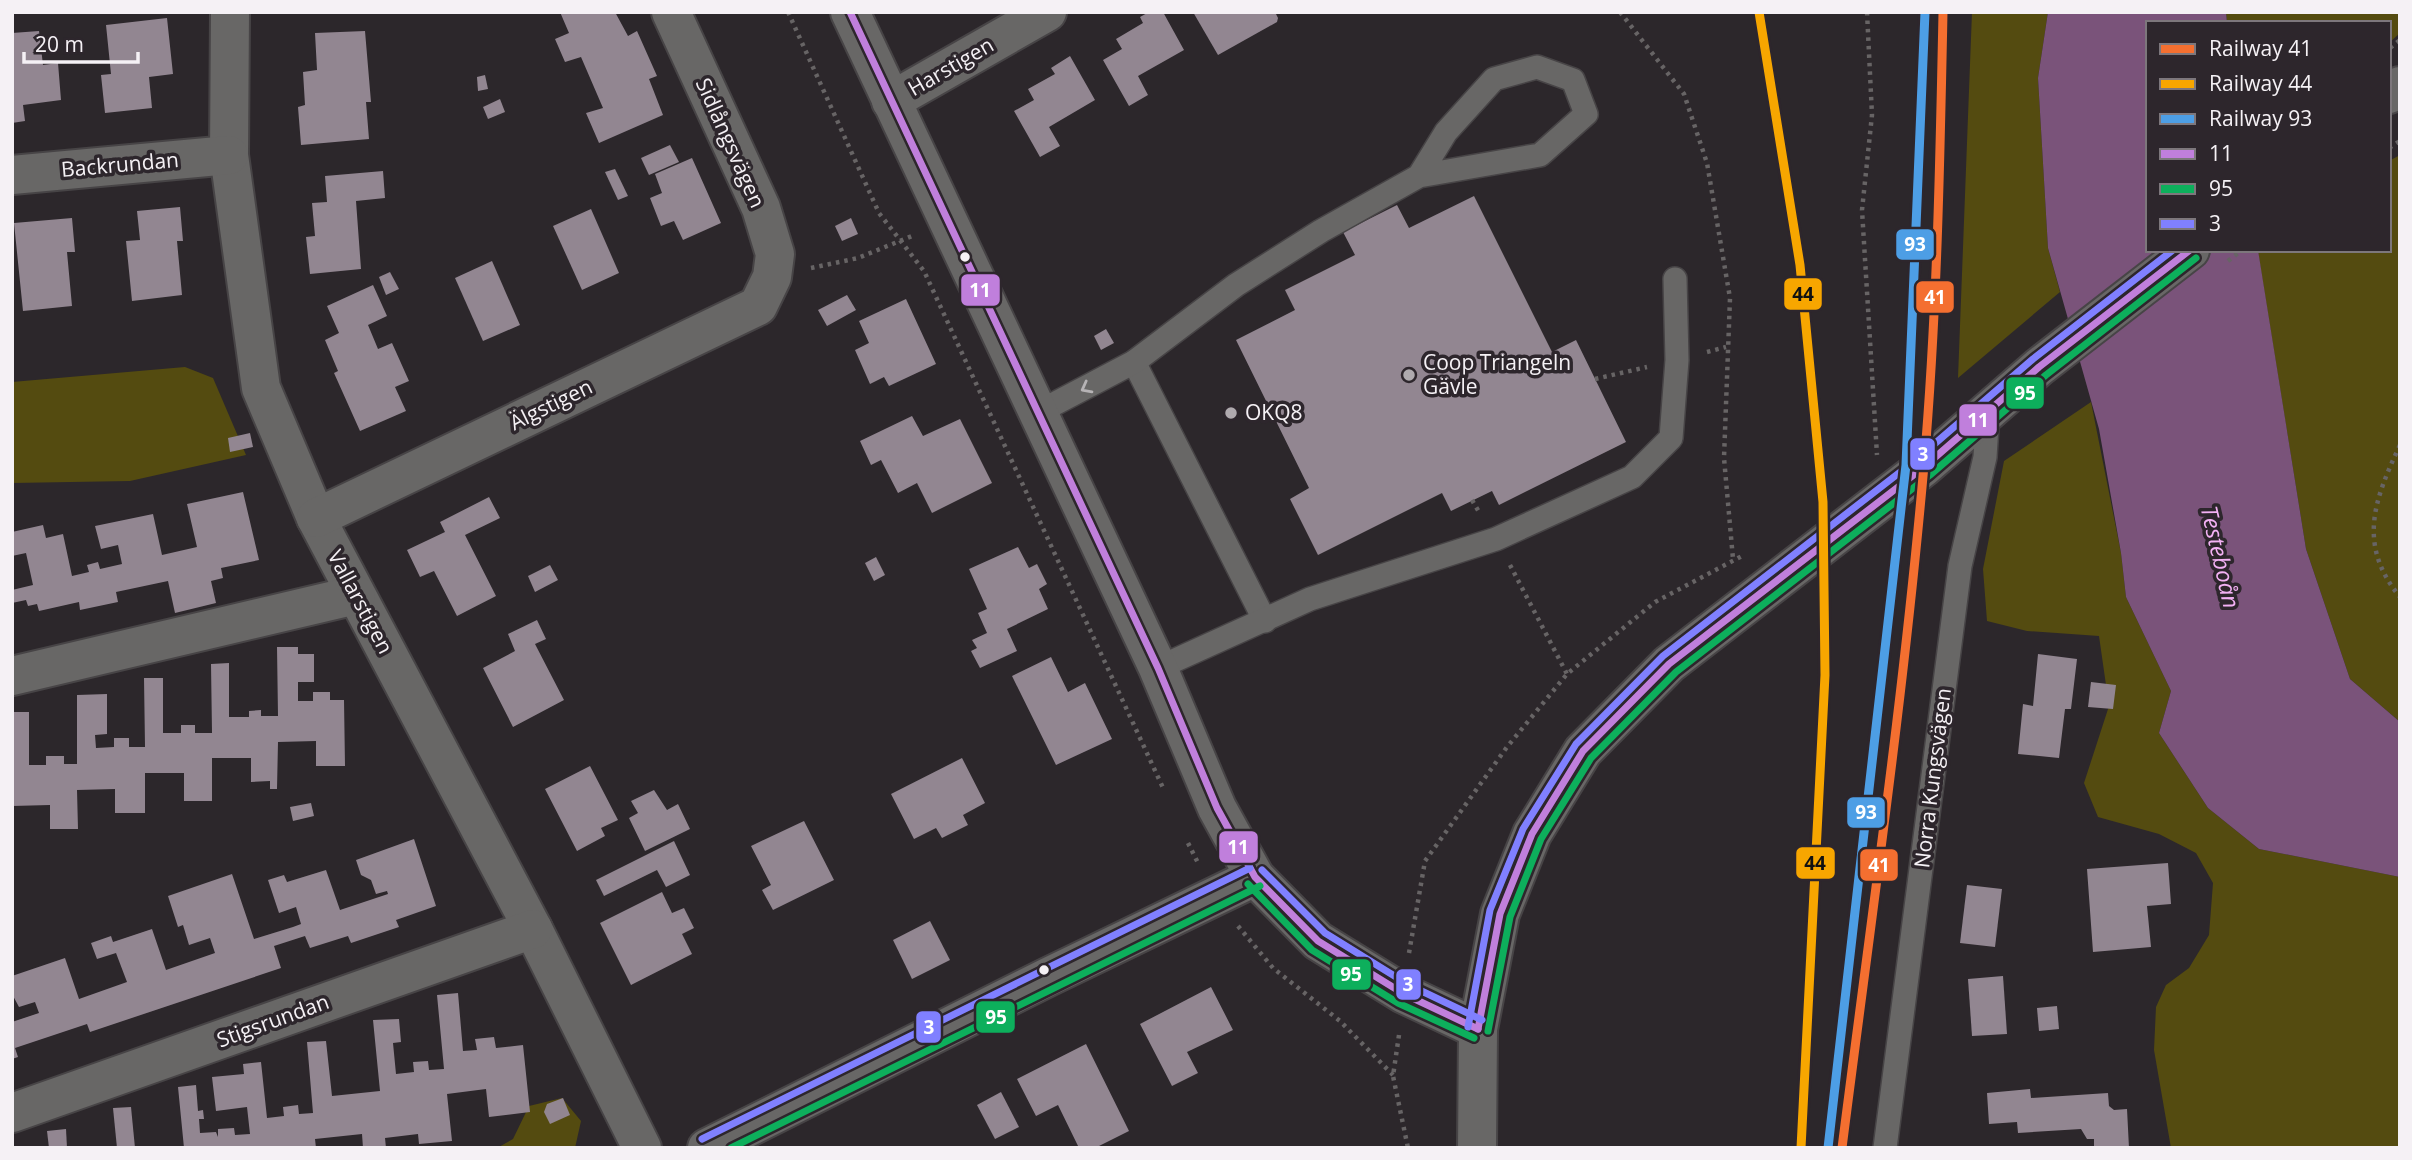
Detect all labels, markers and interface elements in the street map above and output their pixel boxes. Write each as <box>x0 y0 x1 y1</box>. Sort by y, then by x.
scale bar <box>24 21 138 65</box>
legend <box>2146 21 2391 252</box>
text: 20 m <box>35 30 84 58</box>
street label: Harstigen <box>903 30 998 102</box>
text: Railway 41 <box>2209 34 2312 62</box>
text: Railway 44 <box>2209 69 2312 97</box>
street label: Sidlångsvägen <box>690 73 772 212</box>
text: Railway 93 <box>2209 104 2312 132</box>
text: 11 <box>2209 139 2233 167</box>
street label: Backrundan <box>60 145 180 183</box>
text: 95 <box>2209 174 2233 202</box>
text: 3 <box>2209 209 2221 237</box>
line badge: 93 <box>1895 228 1935 261</box>
text: 93 <box>1904 231 1926 257</box>
unlabelled marker <box>958 250 972 264</box>
line badge: 11 <box>960 273 1001 307</box>
text: 11 <box>969 277 991 303</box>
line badge: 44 <box>1783 277 1823 311</box>
line badge: 41 <box>1915 280 1955 314</box>
text: 44 <box>1792 281 1814 307</box>
text: 41 <box>1924 284 1946 310</box>
place label: Coop Triangeln Gävle <box>1423 348 1571 400</box>
marker: Coop Triangeln Gävle <box>1401 367 1417 383</box>
street label: Älgstigen <box>504 372 597 436</box>
line badge: 95 <box>2005 376 2045 410</box>
one-way arrow <box>1080 380 1093 393</box>
text: 95 <box>2014 380 2036 406</box>
place label: OKQ8 <box>1245 398 1303 426</box>
line badge: 11 <box>1958 403 1998 437</box>
marker: OKQ8 <box>1223 405 1239 421</box>
text: 11 <box>1967 407 1989 433</box>
line badge: 3 <box>1909 437 1936 471</box>
text: 3 <box>1918 441 1929 467</box>
water label: Testeboån <box>2194 502 2248 611</box>
street label: Vallarstigen <box>322 545 400 658</box>
street label: Norra Kungsvägen <box>1907 686 1957 869</box>
line badge: 93 <box>1846 796 1886 829</box>
text: 93 <box>1855 799 1877 825</box>
line badge: 11 <box>1218 830 1259 864</box>
text: 11 <box>1227 834 1249 860</box>
line badge: 44 <box>1795 846 1836 880</box>
line badge: 41 <box>1859 848 1899 882</box>
text: 44 <box>1804 850 1826 876</box>
text: 41 <box>1868 852 1890 878</box>
line badge: 95 <box>1331 958 1372 991</box>
text: 95 <box>1340 961 1362 987</box>
unlabelled marker <box>1037 963 1051 977</box>
line badge: 3 <box>1395 968 1422 1001</box>
text: 3 <box>1403 971 1414 997</box>
street label: Stigsrundan <box>213 987 333 1053</box>
line badge: 95 <box>975 1000 1016 1034</box>
text: 95 <box>985 1004 1007 1030</box>
line badge: 3 <box>915 1010 942 1044</box>
text: 3 <box>924 1014 935 1040</box>

